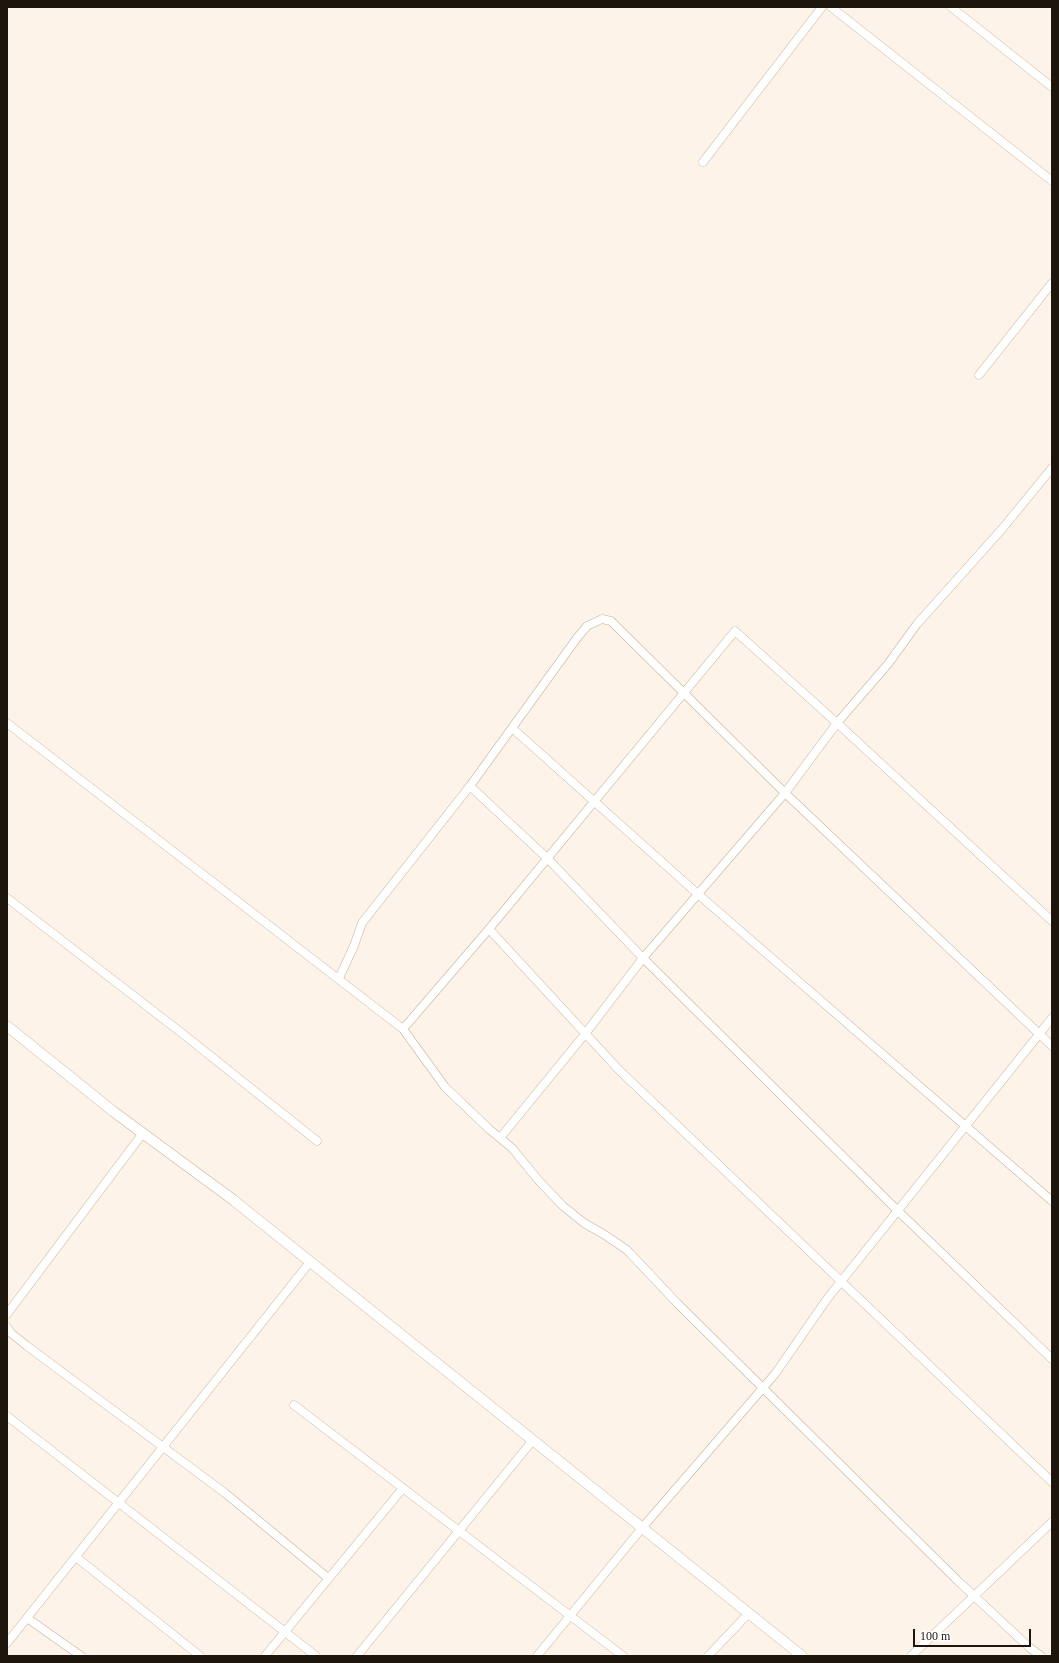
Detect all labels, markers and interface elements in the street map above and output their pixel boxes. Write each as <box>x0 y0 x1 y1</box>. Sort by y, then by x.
scale bar <box>915 1621 1033 1647</box>
text: 100 m <box>920 1629 950 1643</box>

